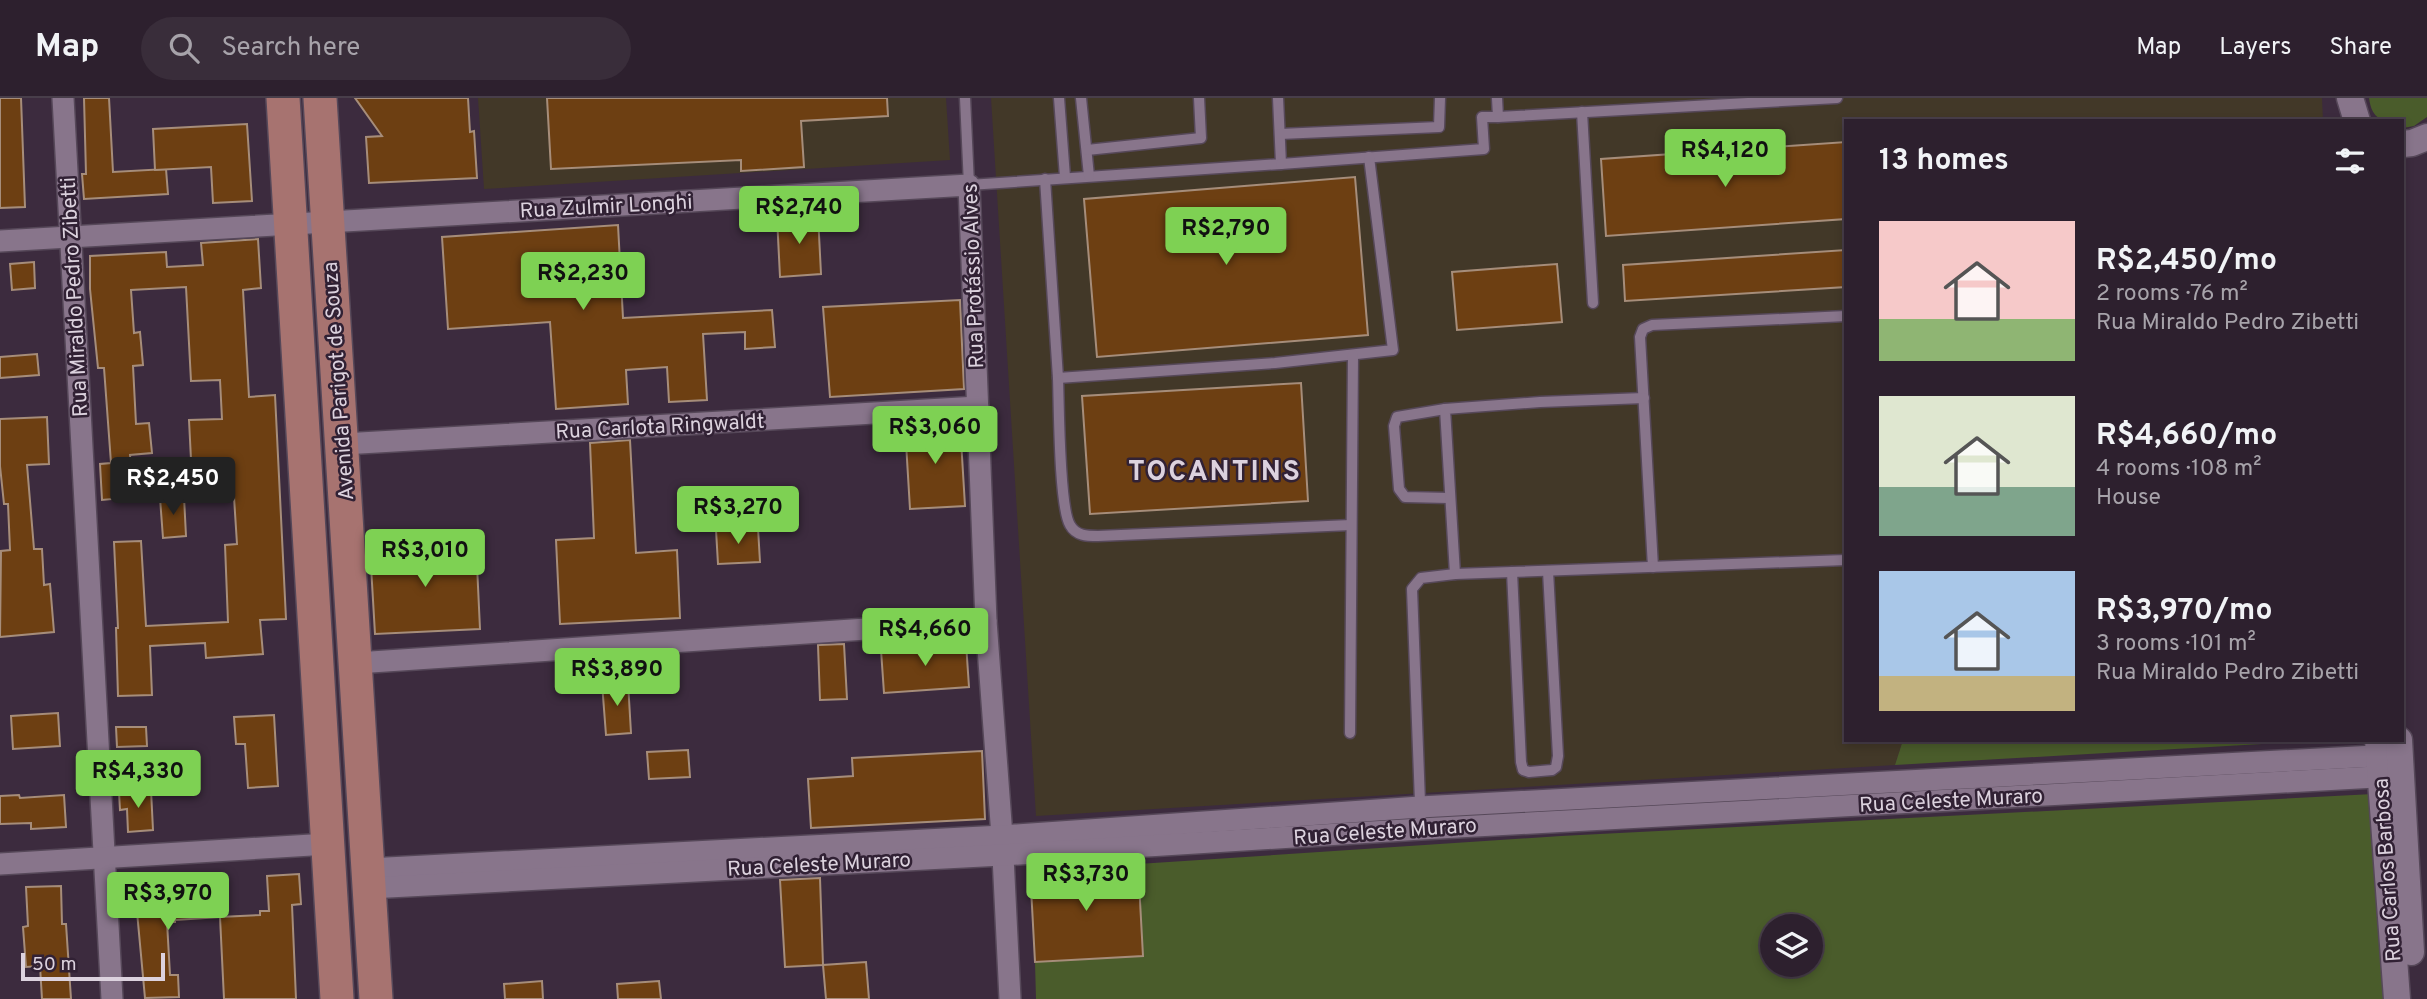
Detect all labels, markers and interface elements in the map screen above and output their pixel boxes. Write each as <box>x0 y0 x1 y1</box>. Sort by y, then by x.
search box <box>141 17 631 80</box>
text: Map <box>35 27 99 69</box>
icon: search <box>165 29 203 67</box>
text: Search here <box>221 32 360 65</box>
text: Map <box>2136 33 2181 63</box>
text: Layers <box>2219 33 2291 63</box>
text: Share <box>2329 33 2392 63</box>
pin: R$4,120 <box>1660 130 1790 189</box>
text: R$4,120 <box>1681 137 1769 166</box>
icon: filters <box>2331 142 2369 180</box>
text: 13 homes <box>1879 143 2009 180</box>
street label: Rua Miraldo Pedro Zibetti <box>56 176 95 418</box>
street label: Rua Protássio Alves <box>958 183 991 369</box>
pin: R$2,740 <box>734 186 864 246</box>
street label: Rua Zulmir Longhi <box>519 189 693 226</box>
text: R$2,740 <box>755 194 843 223</box>
pin: R$2,790 <box>1161 208 1291 267</box>
text: R$2,790 <box>1181 215 1271 244</box>
text: R$2,450/mo <box>2096 243 2277 280</box>
icon: home <box>1935 249 2019 333</box>
pin: R$2,230 <box>518 252 648 312</box>
text: R$2,230 <box>537 260 629 289</box>
street label: Avenida Parigot de Souza <box>318 261 361 501</box>
text: 2 rooms · 76 m² <box>2096 280 2248 309</box>
text: Rua Miraldo Pedro Zibetti <box>2096 309 2359 338</box>
pin: R$3,060 <box>870 406 1000 466</box>
street label: Rua Carlota Ringwaldt <box>555 409 765 446</box>
text: R$3,060 <box>888 414 982 443</box>
text: R$4,660/mo <box>2096 418 2277 455</box>
icon: home <box>1935 424 2019 508</box>
district label: TOCANTINS <box>1128 455 1302 491</box>
text: 4 rooms · 108 m² <box>2096 455 2262 484</box>
pin: R$2,450 <box>108 458 238 517</box>
text: R$2,450 <box>126 465 220 494</box>
text: House <box>2096 484 2161 513</box>
pin: R$3,270 <box>673 486 803 546</box>
text: R$3,270 <box>693 494 783 523</box>
pin: R$3,010 <box>360 530 490 589</box>
text: R$3,010 <box>381 537 469 566</box>
text: R$3,970/mo <box>2096 593 2272 630</box>
icon: home <box>1935 599 2019 683</box>
pin: R$4,660 <box>860 608 990 668</box>
text: R$4,660 <box>878 616 972 645</box>
text: 3 rooms · 101 m² <box>2096 630 2256 659</box>
pin: R$3,890 <box>552 648 682 708</box>
text: R$3,890 <box>571 656 663 685</box>
text: Rua Miraldo Pedro Zibetti <box>2096 659 2359 688</box>
pin: R$4,330 <box>73 750 203 810</box>
text: R$4,330 <box>92 758 184 787</box>
street label: Rua Carlos Barbosa <box>2369 777 2408 963</box>
street label: Rua Celeste Muraro <box>1858 783 2044 820</box>
street label: Rua Celeste Muraro <box>1292 813 1478 852</box>
street label: Rua Celeste Muraro <box>726 847 912 884</box>
pin: R$3,730 <box>1021 854 1151 913</box>
text: R$3,730 <box>1042 861 1130 890</box>
pin: R$3,970 <box>103 872 233 932</box>
text: R$3,970 <box>123 880 213 909</box>
map controls <box>1760 914 1823 977</box>
button: layers <box>1760 914 1823 977</box>
scale bar <box>21 950 164 982</box>
text: 50 m <box>32 953 77 977</box>

